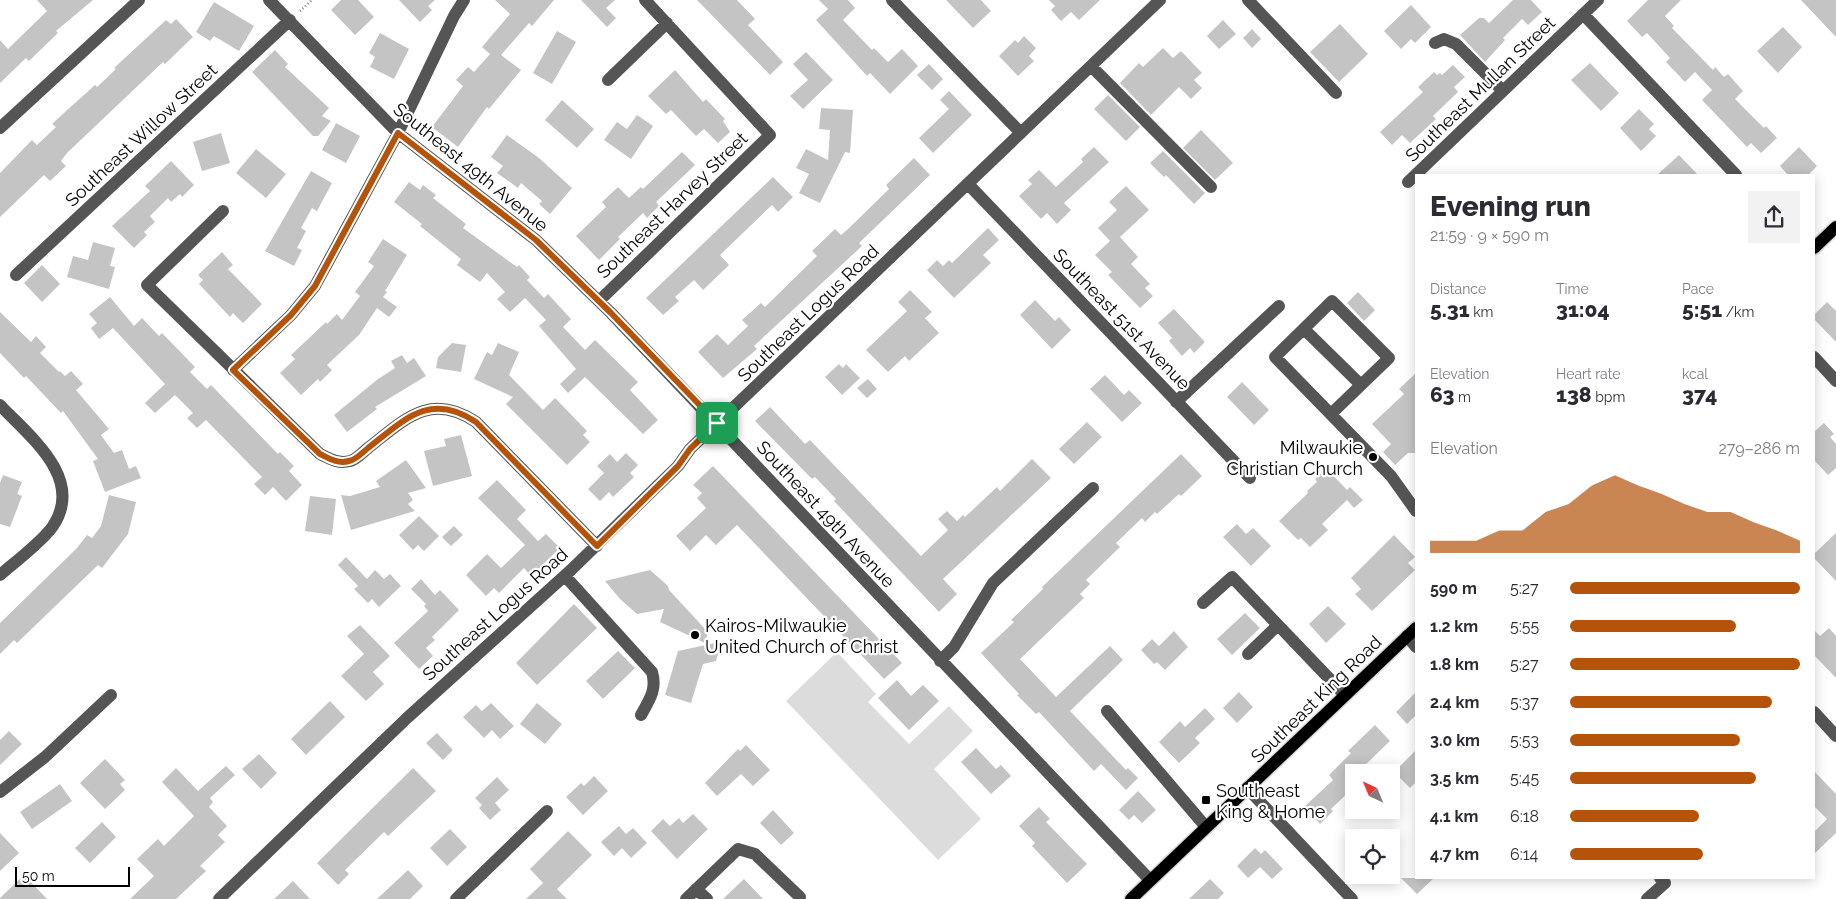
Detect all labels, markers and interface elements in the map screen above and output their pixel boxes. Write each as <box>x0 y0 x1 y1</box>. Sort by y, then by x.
street label: Southeast Mullan Street <box>1401 12 1559 166</box>
street label: Southeast Willow Street <box>61 59 221 211</box>
street label: Southeast 49th Avenue <box>390 98 553 236</box>
street label: Southeast Harvey Street <box>592 128 752 282</box>
text: Evening run <box>1430 190 1591 223</box>
button: share <box>1748 191 1800 243</box>
text: 21:59 · 9 × 590 m <box>1430 226 1549 245</box>
street label: Southeast Logus Road <box>733 240 883 386</box>
street label: Southeast 51st Avenue <box>1049 244 1195 394</box>
text: Distance <box>1430 281 1486 297</box>
text: Time <box>1556 281 1589 297</box>
text: Pace <box>1682 281 1714 297</box>
text: 5.31 <box>1430 297 1470 322</box>
text: 31:04 <box>1556 297 1610 322</box>
text: 5:51 <box>1682 297 1722 322</box>
text: km <box>1470 304 1493 320</box>
text: /km <box>1722 304 1754 320</box>
text: Elevation <box>1430 366 1489 382</box>
text: Heart rate <box>1556 366 1620 382</box>
text: kcal <box>1682 366 1708 382</box>
text: 63 <box>1430 382 1455 407</box>
text: 138 <box>1556 382 1592 407</box>
text: 374 <box>1682 382 1717 407</box>
text: m <box>1455 389 1471 405</box>
text: bpm <box>1592 389 1625 405</box>
pin <box>696 402 738 444</box>
icon: arrive <box>703 409 731 437</box>
street label: Southeast 49th Avenue <box>753 436 900 592</box>
place label: Milwaukie Christian Church <box>1226 437 1363 479</box>
text: Elevation <box>1430 439 1498 458</box>
text: 279–286 m <box>1718 439 1800 458</box>
marker: Milwaukie Christian Church <box>1367 451 1379 463</box>
street label: Southeast Logus Road <box>418 543 572 685</box>
text: 590 m <box>1430 579 1477 598</box>
text: 5:27 <box>1510 579 1539 598</box>
place label: Kairos-Milwaukie United Church of Christ <box>705 615 898 657</box>
text: 1.2 km <box>1430 617 1478 636</box>
text: 5:55 <box>1510 617 1539 636</box>
marker: Kairos-Milwaukie United Church of Christ <box>689 629 701 641</box>
street label: Southeast King Road <box>1246 631 1386 767</box>
text: 1.8 km <box>1430 655 1479 674</box>
text: 5:27 <box>1510 655 1539 674</box>
text: 2.4 km <box>1430 693 1479 712</box>
text: 5:37 <box>1510 693 1539 712</box>
text: 3.0 km <box>1430 731 1480 750</box>
text: 5:53 <box>1510 731 1539 750</box>
north arrow <box>1345 764 1400 819</box>
map controls <box>1345 764 1400 884</box>
text: 3.5 km <box>1430 769 1479 788</box>
text: 5:45 <box>1510 769 1539 788</box>
place label: Southeast King & Home <box>1216 780 1326 822</box>
marker: Southeast King & Home <box>1200 794 1212 806</box>
text: 4.1 km <box>1430 807 1478 826</box>
text: 6:18 <box>1510 807 1539 826</box>
button: locate <box>1345 829 1400 884</box>
text: 4.7 km <box>1430 845 1479 864</box>
text: 6:14 <box>1510 845 1538 864</box>
scale bar <box>15 864 130 887</box>
text: 50 m <box>22 868 55 884</box>

